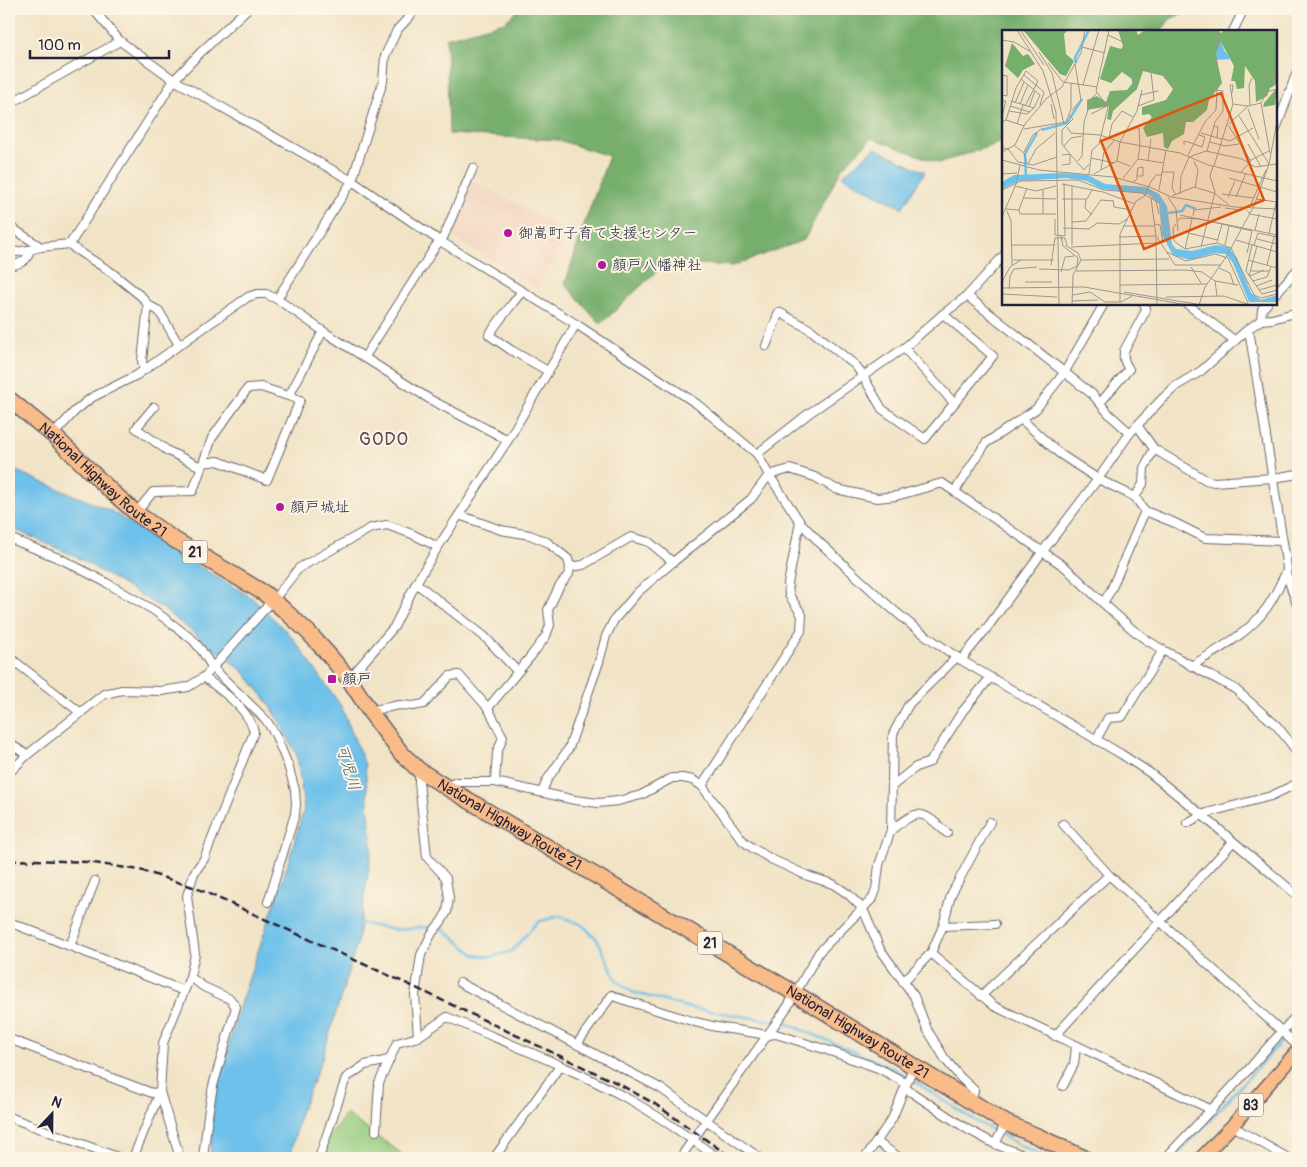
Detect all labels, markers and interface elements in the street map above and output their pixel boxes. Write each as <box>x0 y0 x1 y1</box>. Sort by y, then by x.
scale bar <box>30 28 169 60</box>
inset map <box>1002 30 1277 305</box>
text: 100 m <box>38 36 81 55</box>
place label: 御嵩町子育て支援センター <box>518 224 697 243</box>
marker: 御嵩町子育て支援センター <box>502 227 514 239</box>
place label: 顔戸八幡神社 <box>612 256 702 275</box>
marker: 顔戸八幡神社 <box>596 259 608 271</box>
street label: National Highway Route 21 <box>35 418 170 542</box>
district label: GODO <box>359 428 409 451</box>
place label: 顔戸城址 <box>290 498 350 517</box>
marker: 顔戸城址 <box>274 501 286 513</box>
road number: 21 <box>182 540 208 564</box>
place label: 顔戸 <box>342 670 372 689</box>
marker: 顔戸 <box>326 673 338 685</box>
water label: 可児川 <box>331 741 365 793</box>
street label: National Highway Route 21 <box>433 775 585 875</box>
road number: 21 <box>698 931 722 954</box>
street label: National Highway Route 21 <box>782 981 932 1083</box>
north arrow <box>28 1090 78 1140</box>
text: N <box>49 1093 64 1112</box>
road number: 83 <box>1238 1094 1264 1116</box>

